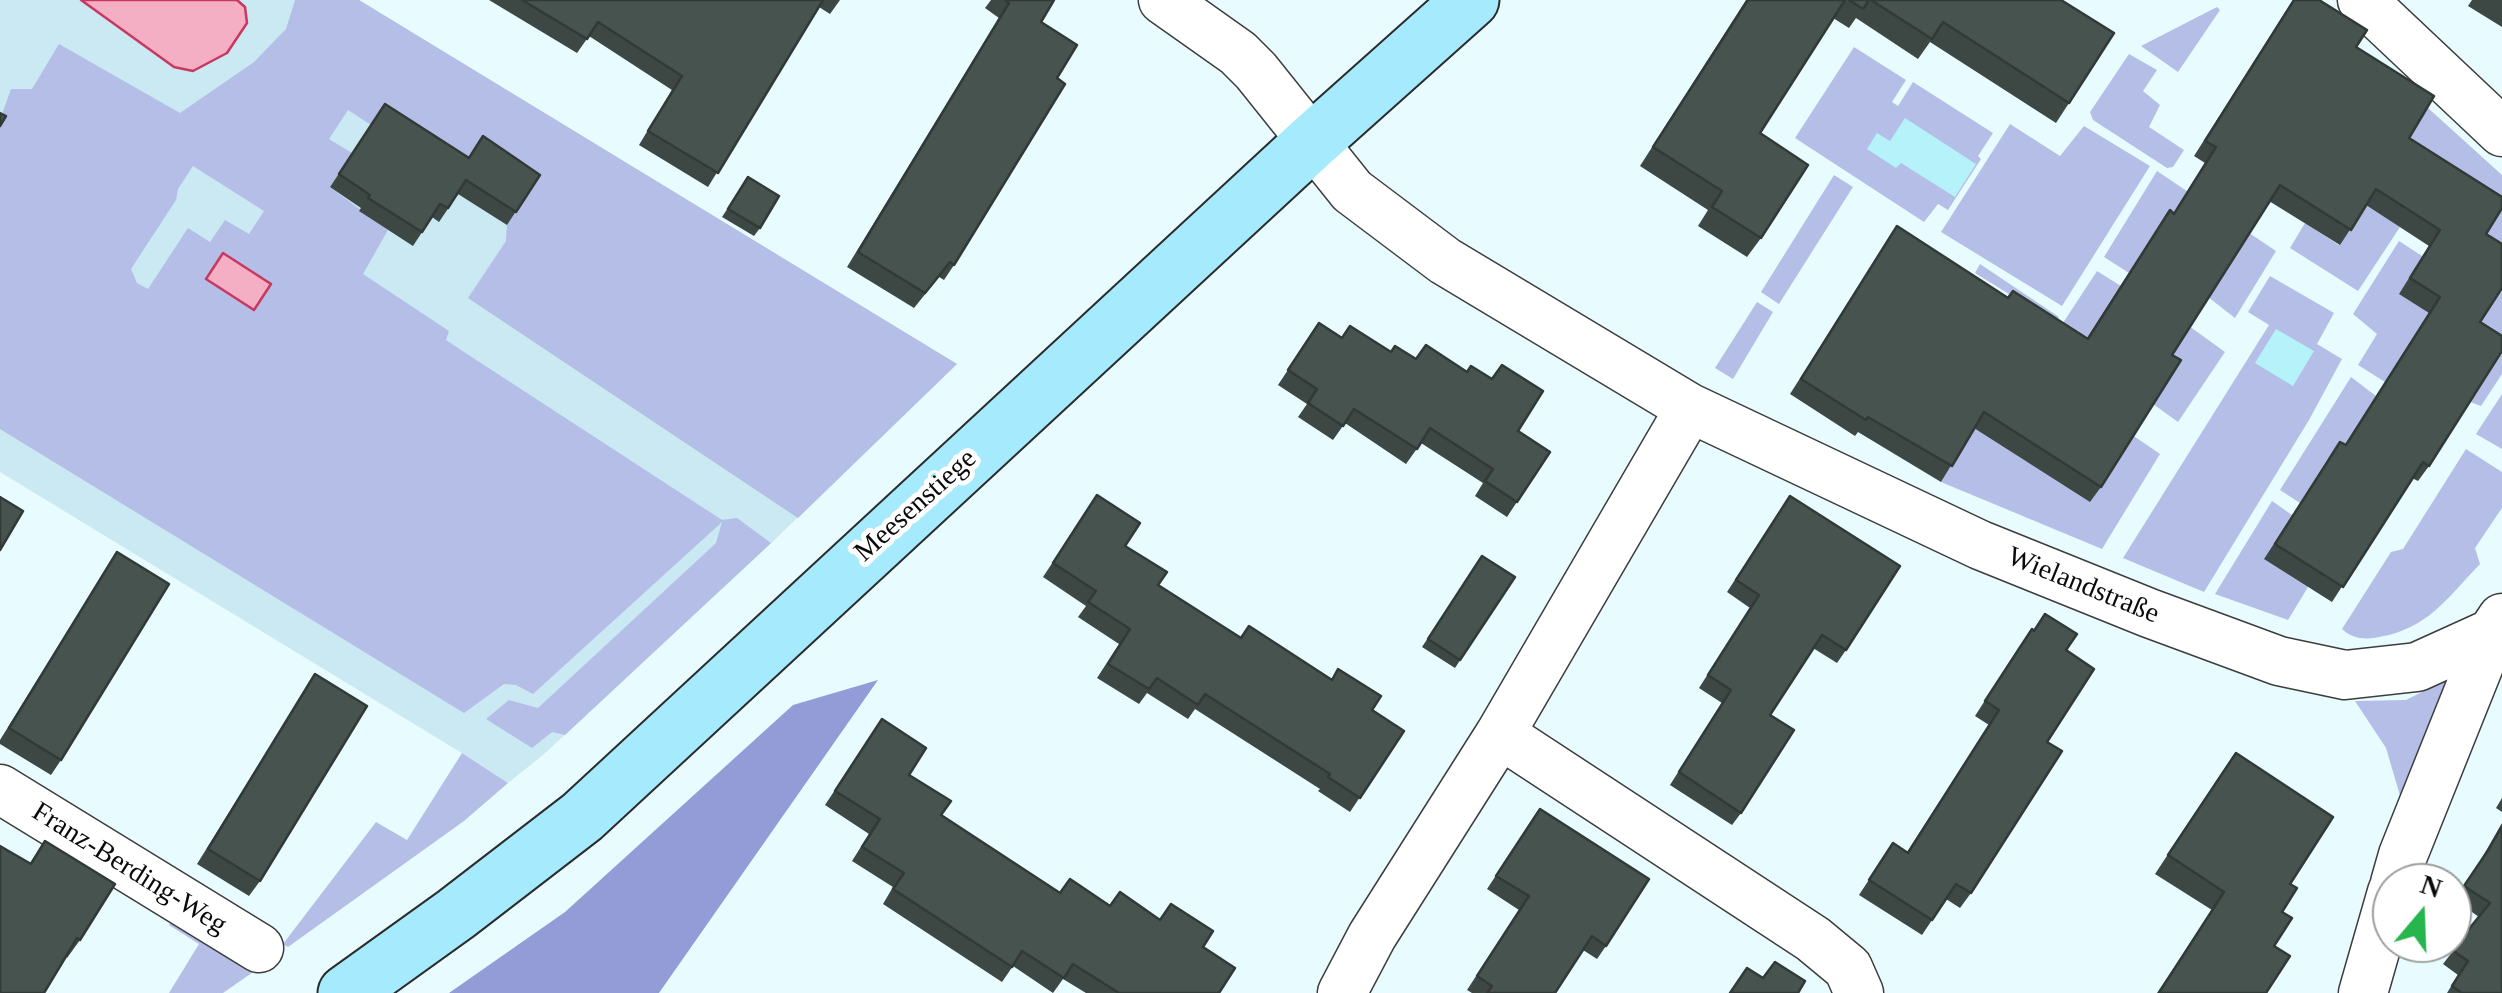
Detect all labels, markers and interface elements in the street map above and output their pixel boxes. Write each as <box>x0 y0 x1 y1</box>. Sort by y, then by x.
street label: Meesenstiege <box>848 443 984 569</box>
street label: Wielandstraße <box>2002 540 2164 632</box>
street label: Franz-Berding-Weg <box>25 796 233 942</box>
north arrow <box>2372 863 2472 963</box>
text: N <box>2417 868 2446 904</box>

